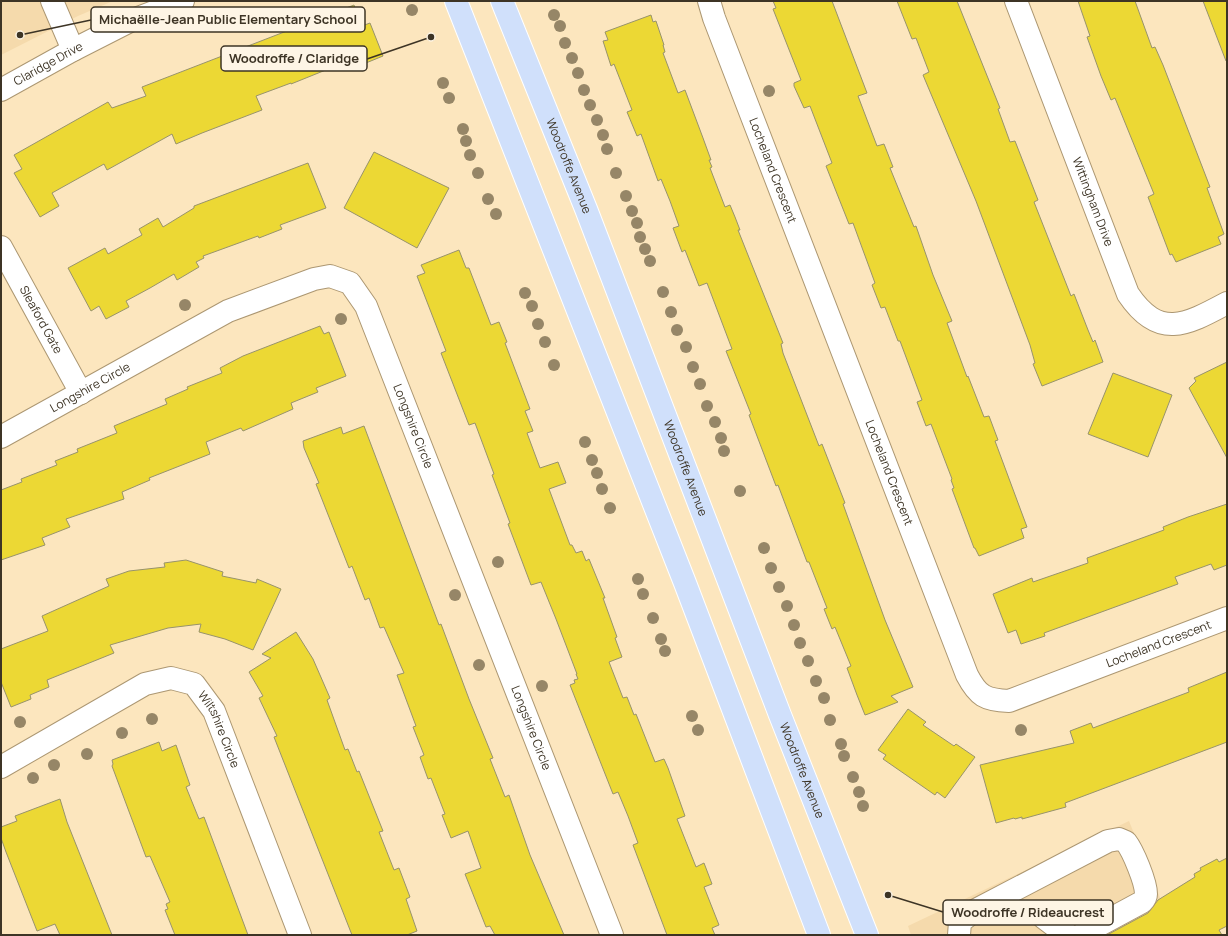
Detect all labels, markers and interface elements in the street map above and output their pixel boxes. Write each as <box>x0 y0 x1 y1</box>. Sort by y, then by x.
callout: Michaëlle-Jean Public Elementary School <box>91 7 365 32</box>
text: Michaëlle-Jean Public Elementary School <box>99 10 357 28</box>
street label: Claridge Drive <box>10 37 86 89</box>
callout: Woodroffe / Claridge <box>221 46 367 71</box>
text: Woodroffe / Claridge <box>229 49 359 67</box>
street label: Locheland Crescent <box>745 115 801 225</box>
street label: Woodroffe Avenue <box>542 116 596 216</box>
street label: Wittingham Drive <box>1068 155 1118 249</box>
street label: Sleaford Gate <box>16 282 67 357</box>
street label: Longshire Circle <box>47 358 133 416</box>
street label: Longshire Circle <box>389 381 438 471</box>
street label: Locheland Crescent <box>862 417 918 528</box>
street label: Woodroffe Avenue <box>660 418 712 519</box>
street label: Locheland Crescent <box>1103 616 1214 671</box>
street label: Longshire Circle <box>507 683 556 773</box>
street label: Wiltshire Circle <box>194 687 244 770</box>
street label: Woodroffe Avenue <box>776 720 829 821</box>
callout: Woodroffe / Rideaucrest <box>943 900 1113 925</box>
text: Woodroffe / Rideaucrest <box>951 903 1105 921</box>

